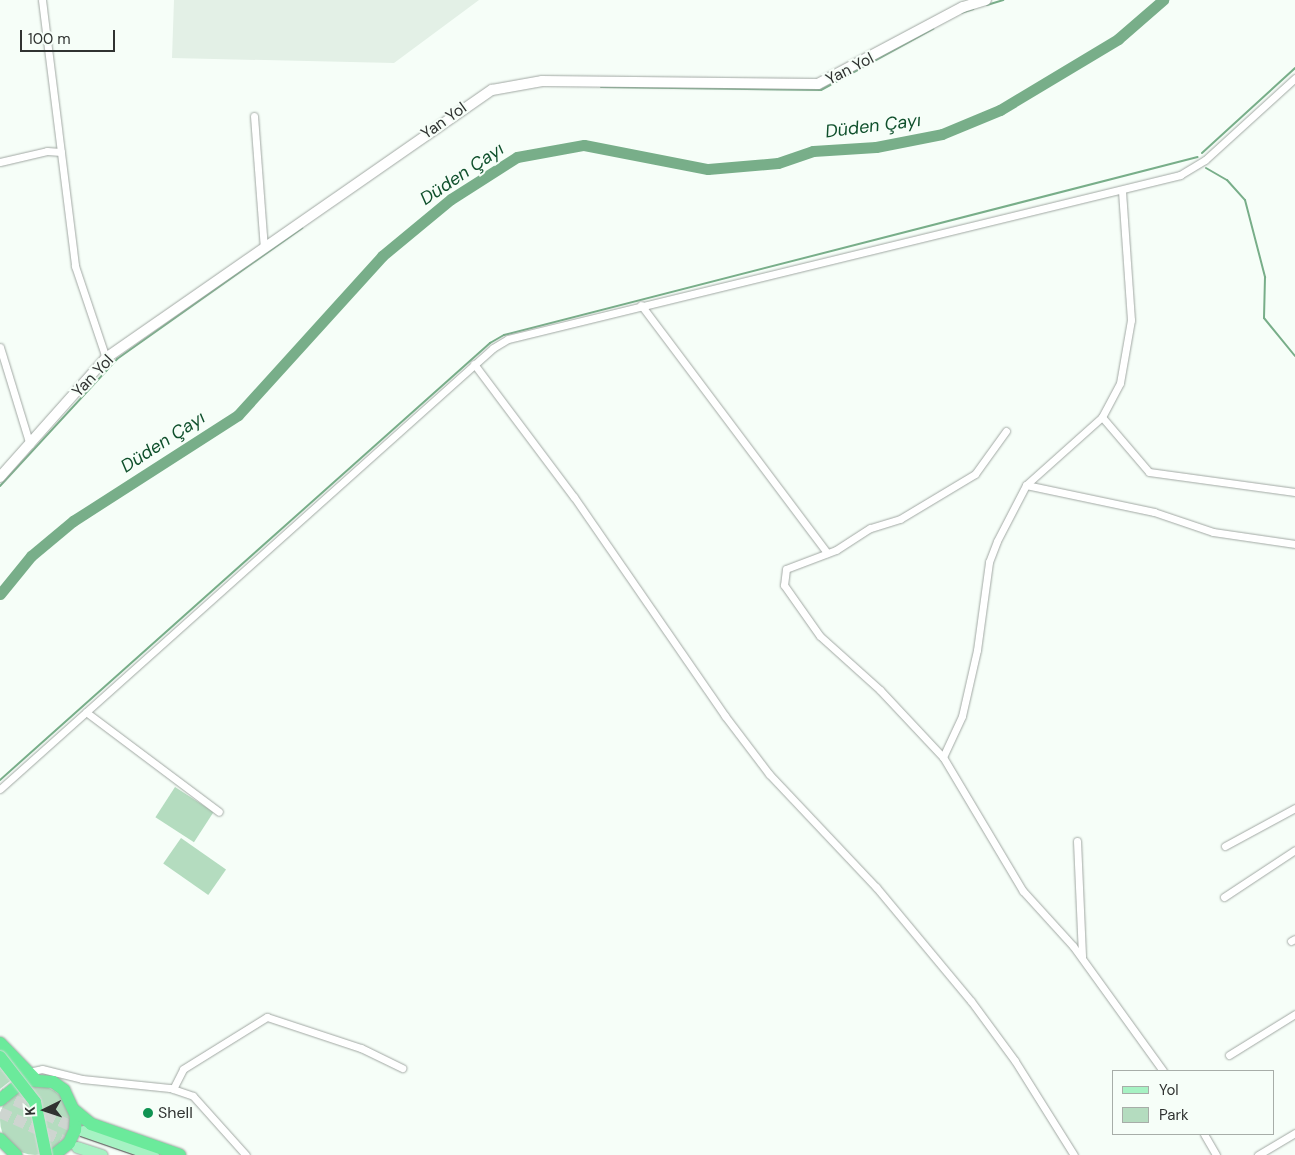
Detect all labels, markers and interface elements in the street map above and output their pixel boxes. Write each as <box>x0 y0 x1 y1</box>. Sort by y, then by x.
scale bar <box>22 20 118 52</box>
text: 100 m <box>28 29 71 49</box>
street label: Yan Yol <box>823 49 877 89</box>
street label: Yan Yol <box>418 98 470 144</box>
water label: Düden Çayı <box>824 109 922 143</box>
water label: Düden Çayı <box>416 138 508 210</box>
street label: Yan Yol <box>68 351 118 401</box>
water label: Düden Çayı <box>117 407 209 477</box>
legend <box>1112 1070 1275 1135</box>
text: Yol <box>1159 1080 1179 1100</box>
north arrow <box>20 1085 70 1135</box>
place label: Shell <box>158 1103 193 1123</box>
text: Park <box>1159 1105 1189 1125</box>
text: K <box>21 1106 39 1116</box>
marker: Shell <box>142 1107 154 1119</box>

